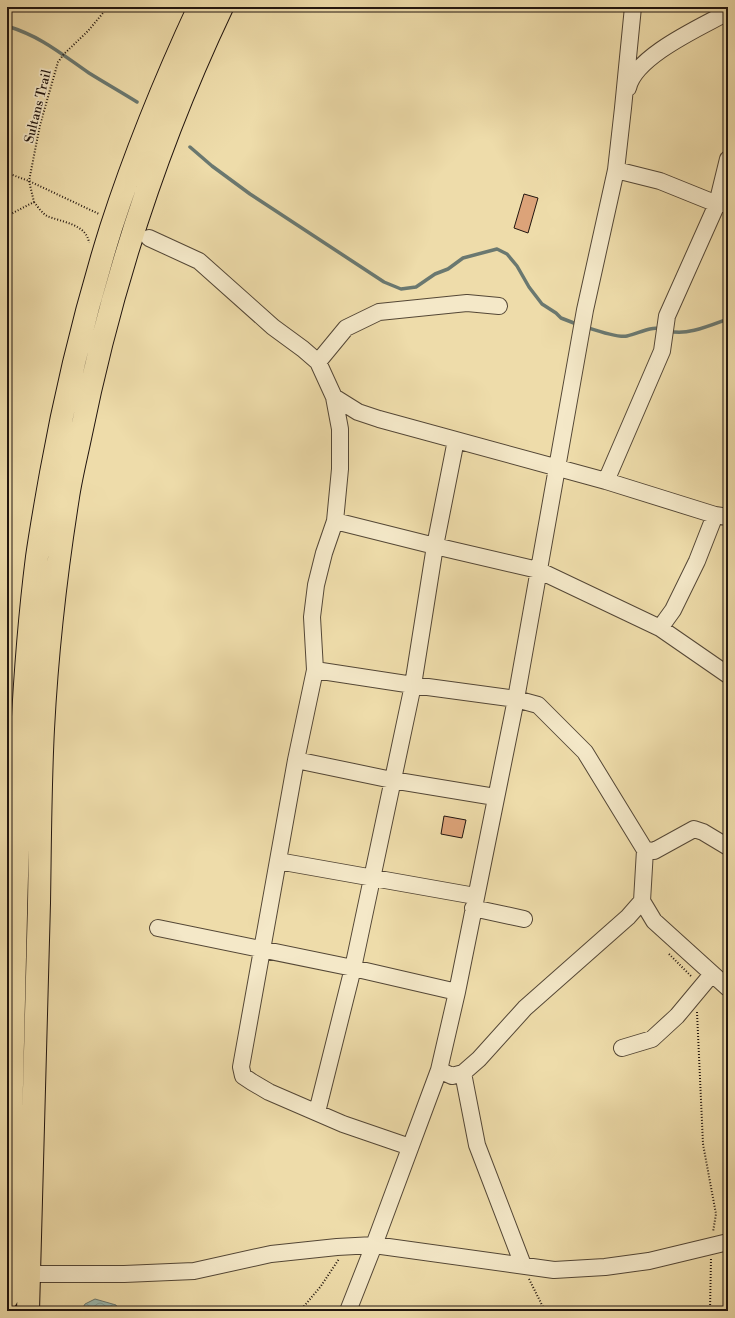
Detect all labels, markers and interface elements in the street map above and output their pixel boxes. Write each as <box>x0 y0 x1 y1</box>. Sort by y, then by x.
street label: Sultans Trail <box>21 68 55 145</box>

